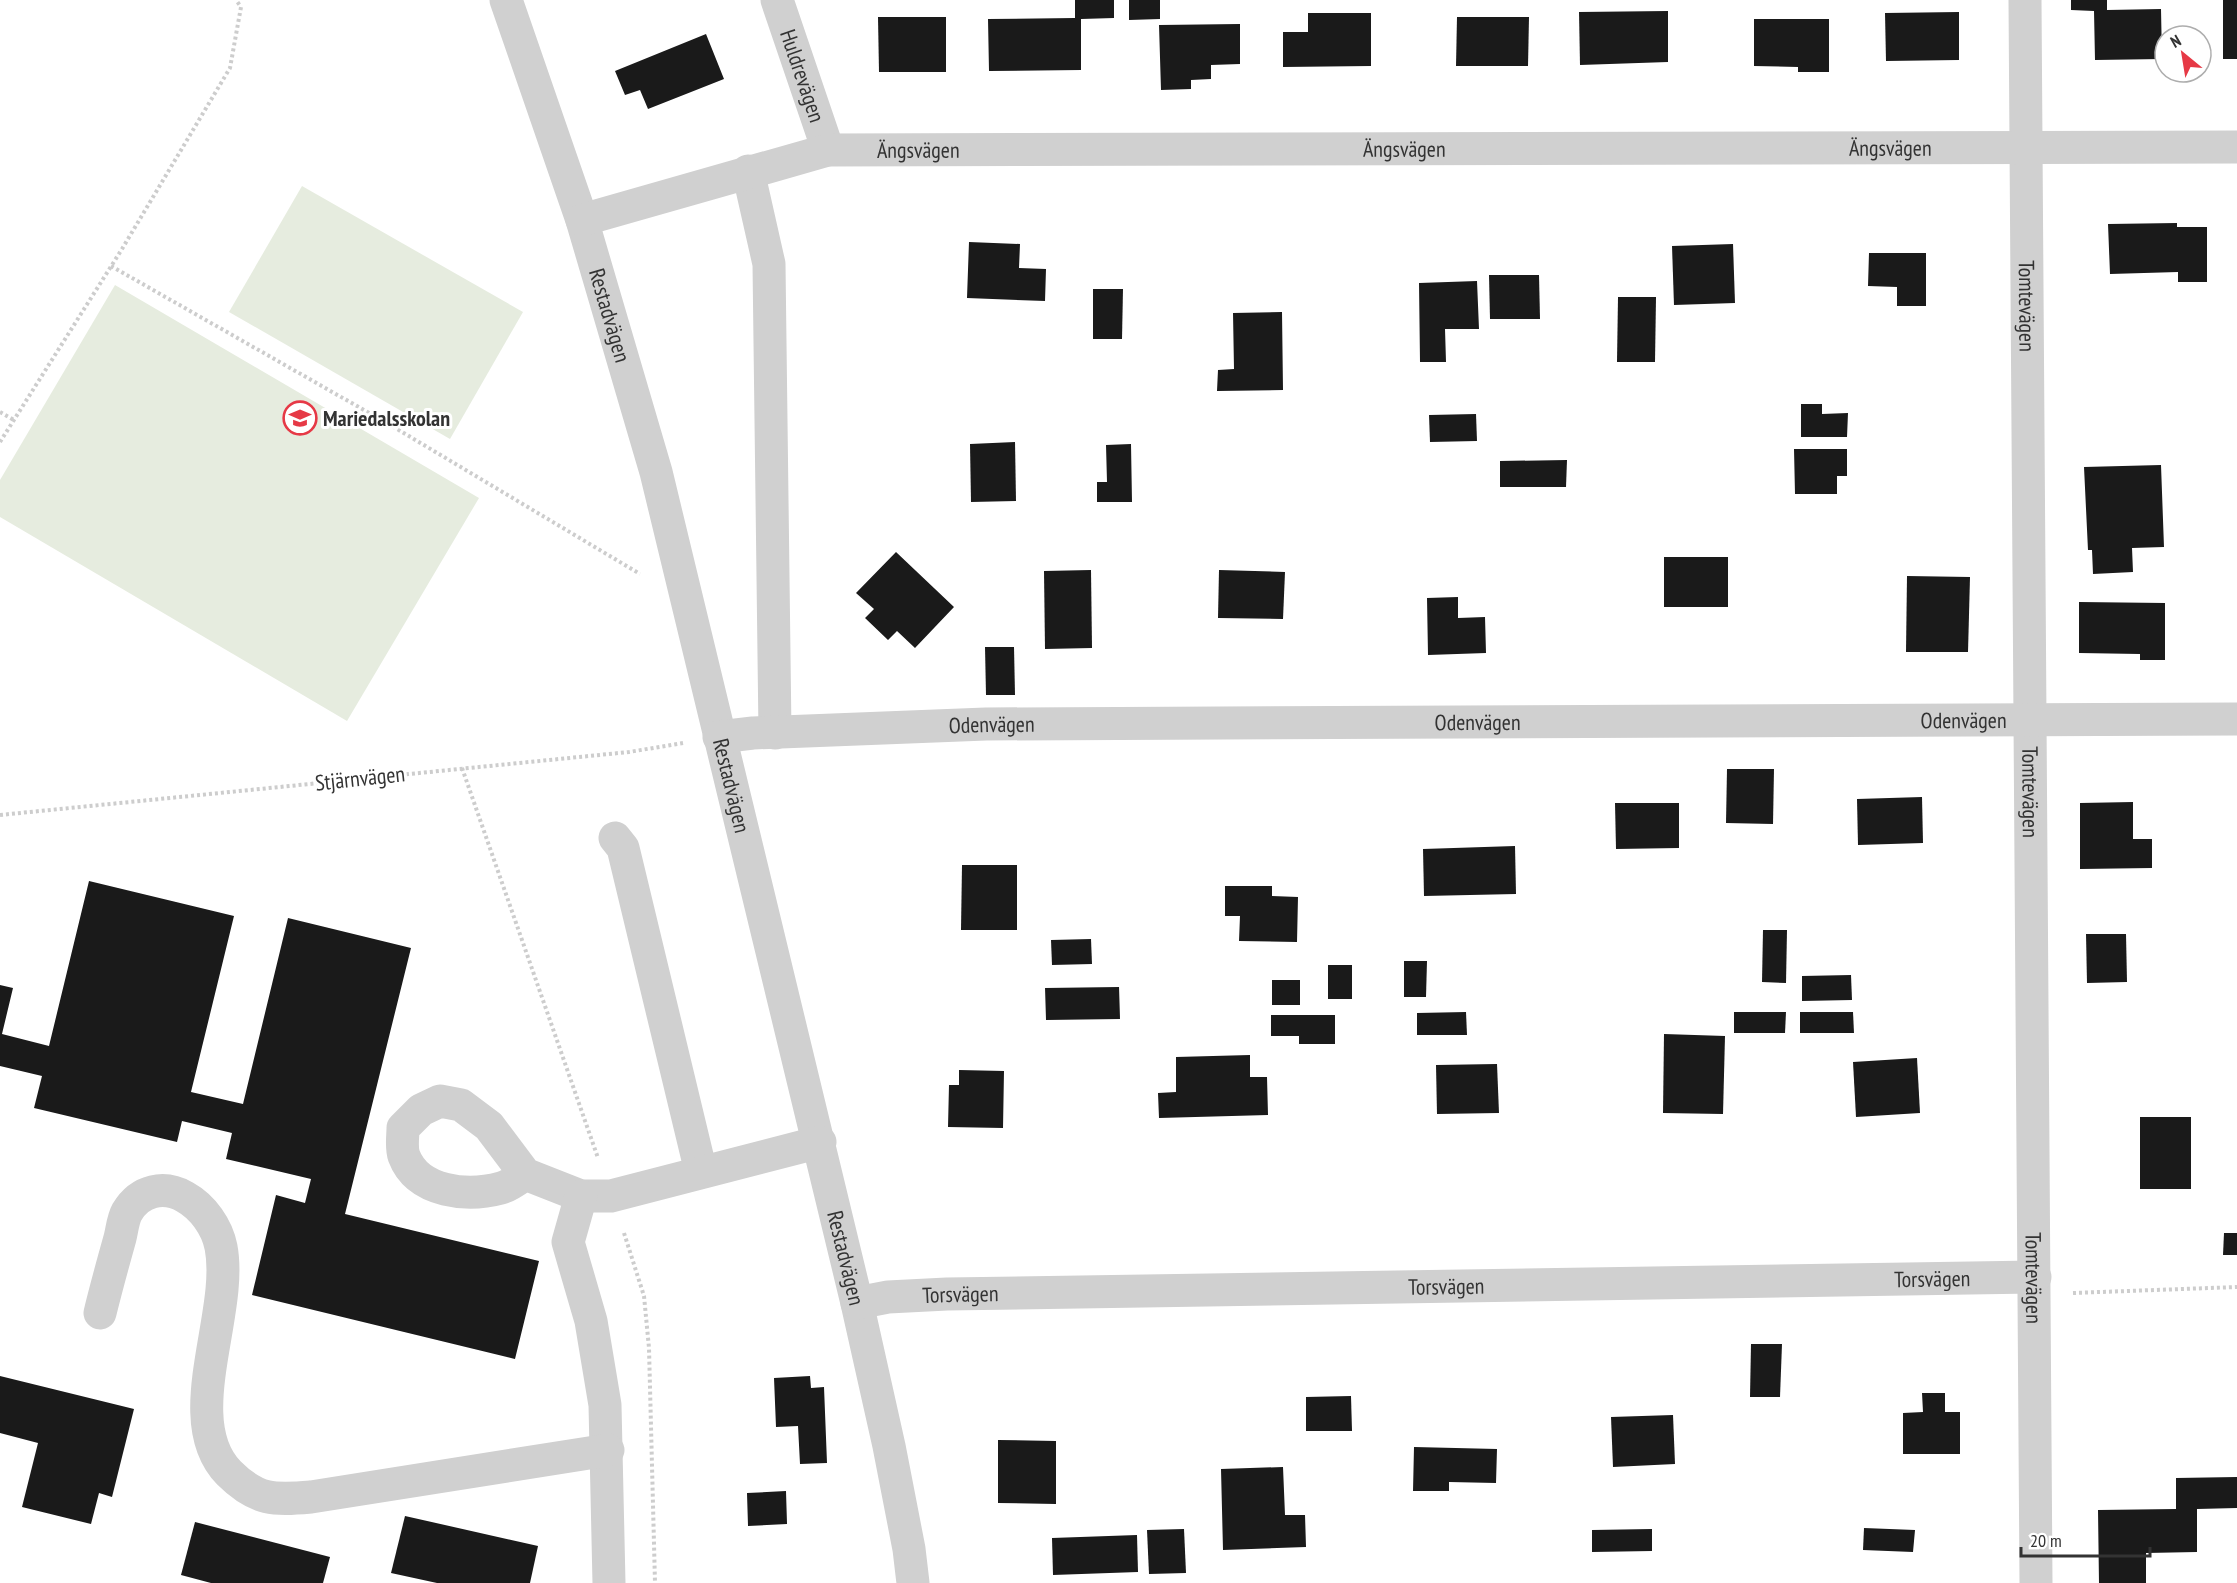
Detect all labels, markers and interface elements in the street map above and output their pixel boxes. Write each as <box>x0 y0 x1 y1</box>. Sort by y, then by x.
north arrow <box>2153 24 2213 84</box>
street label: Huldrevägen <box>774 26 832 126</box>
text: N <box>2167 30 2184 52</box>
street label: Ängsvägen <box>1849 134 1932 162</box>
street label: Ängsvägen <box>1363 135 1446 163</box>
street label: Ängsvägen <box>877 136 960 164</box>
street label: Tomtevägen <box>2013 260 2041 352</box>
street label: Restadvägen <box>583 265 637 365</box>
school or university icon: Mariedalsskolan <box>282 400 318 436</box>
place label: Mariedalsskolan <box>323 404 450 432</box>
street label: Odenvägen <box>1921 706 2007 734</box>
street label: Odenvägen <box>1435 708 1521 736</box>
street label: Odenvägen <box>948 710 1035 739</box>
street label: Restadvägen <box>707 735 757 836</box>
street label: Tomtevägen <box>2016 746 2045 838</box>
street label: Stjärnvägen <box>314 759 406 797</box>
street label: Restadvägen <box>821 1208 871 1308</box>
street label: Tomtevägen <box>2020 1232 2048 1324</box>
street label: Torsvägen <box>1894 1264 1971 1293</box>
street label: Torsvägen <box>1408 1272 1485 1301</box>
street label: Torsvägen <box>922 1279 999 1309</box>
scale bar <box>2021 1520 2150 1558</box>
text: 20 m <box>2030 1529 2062 1552</box>

